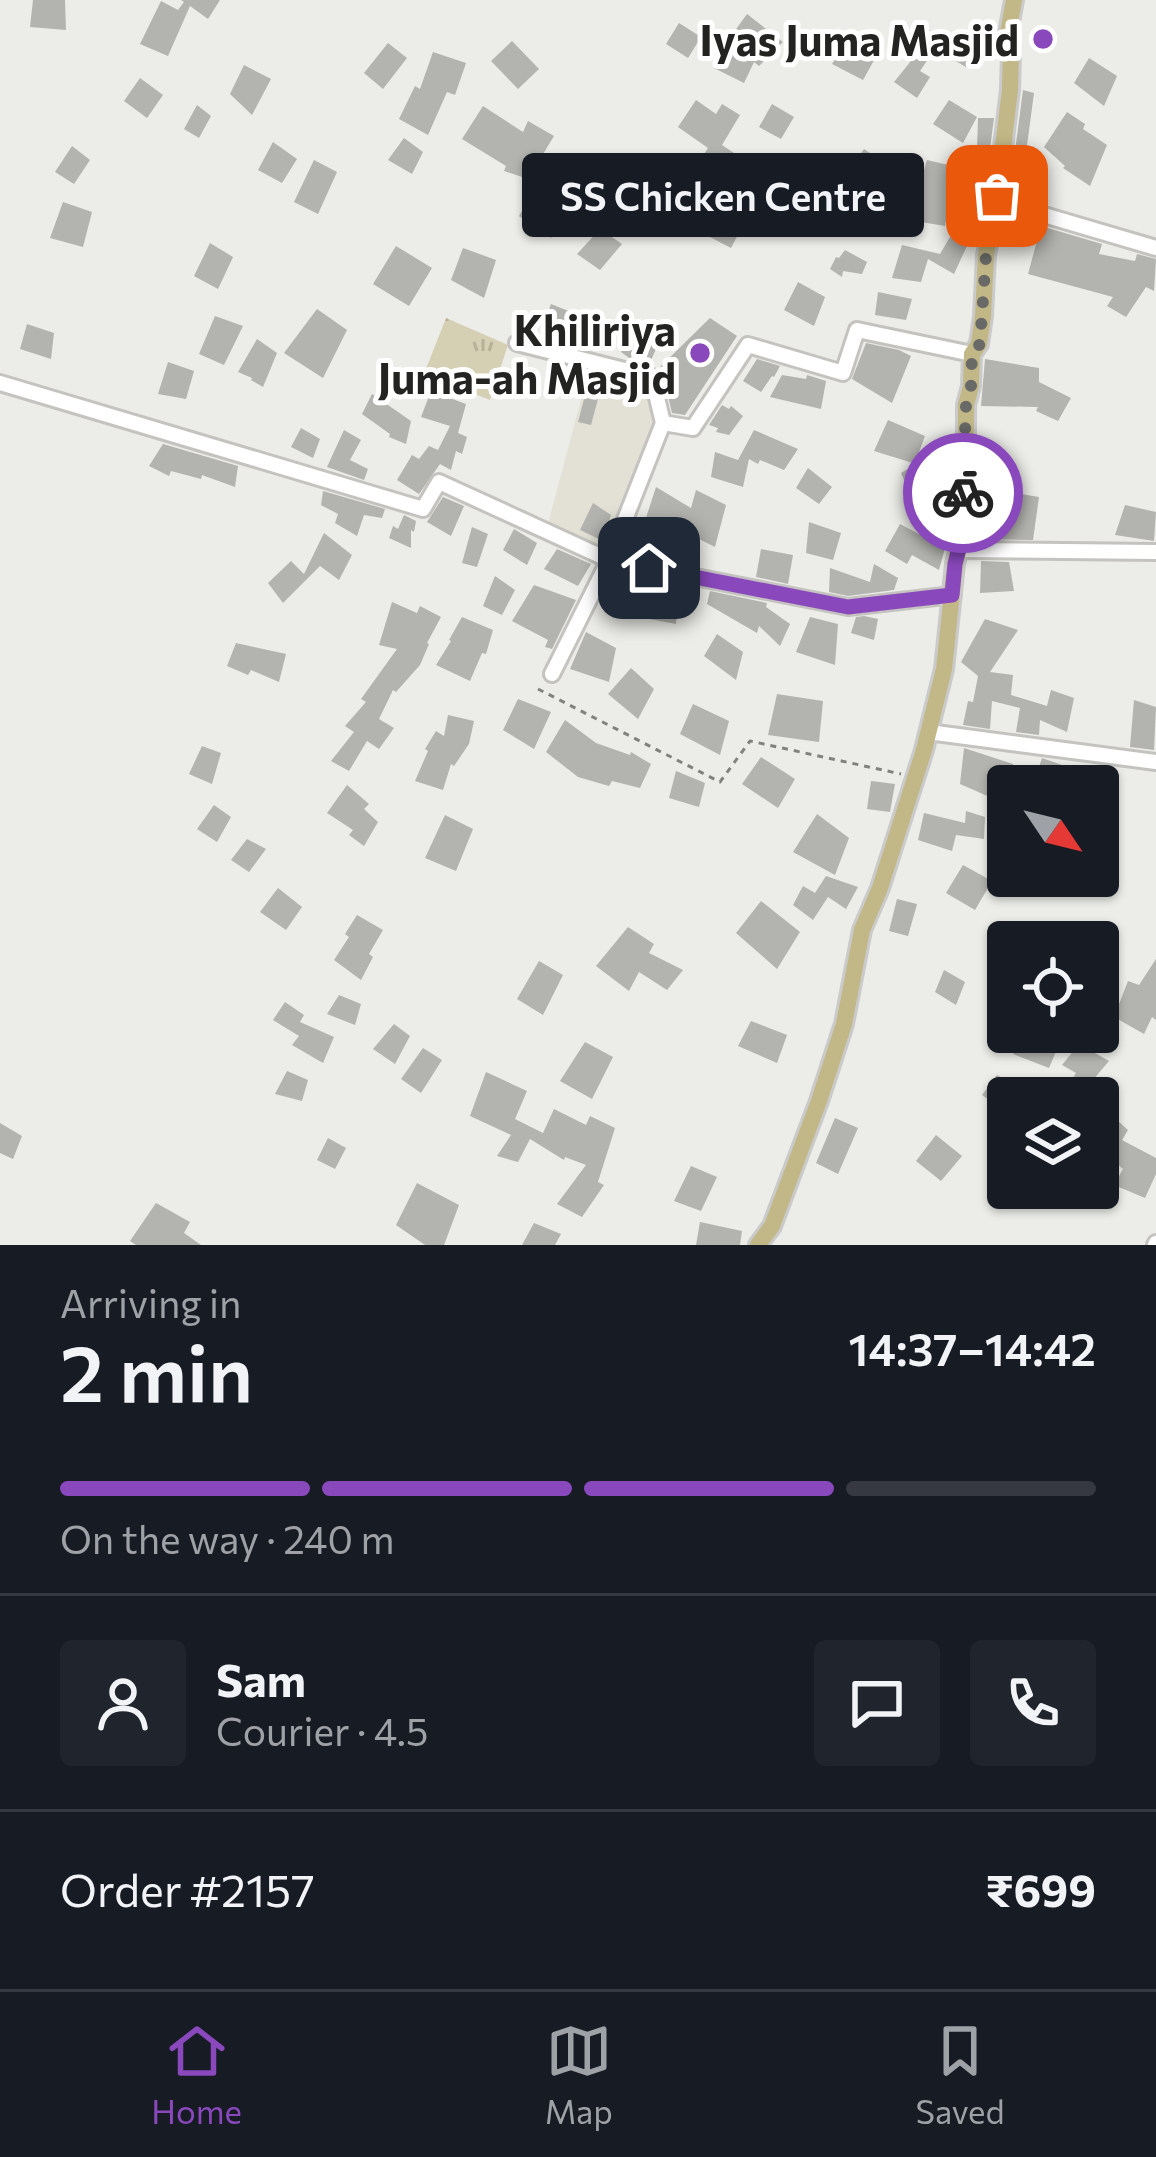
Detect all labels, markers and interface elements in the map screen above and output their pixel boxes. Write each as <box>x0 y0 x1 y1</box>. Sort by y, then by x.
place label: Iyas Juma Masjid <box>700 13 1019 65</box>
marker: Iyas Juma Masjid <box>1030 26 1056 52</box>
pin <box>946 145 1048 247</box>
callout: SS Chicken Centre <box>523 154 925 238</box>
icon: bag <box>964 163 1030 229</box>
text: SS Chicken Centre <box>560 171 886 219</box>
place label: Khiliriya Juma-ah Masjid <box>378 303 676 403</box>
marker: Khiliriya Juma-ah Masjid <box>687 340 713 366</box>
courier <box>903 433 1023 553</box>
icon: bike <box>930 460 996 526</box>
pin <box>598 517 700 619</box>
icon: home <box>616 535 682 601</box>
north arrow <box>987 765 1119 897</box>
map controls <box>987 765 1119 1209</box>
button: locate <box>987 921 1119 1053</box>
button: layers <box>987 1077 1119 1209</box>
text: Arriving in <box>60 1278 241 1326</box>
text: 14:37–14:42 <box>849 1320 1096 1375</box>
text: 2 min <box>60 1323 253 1418</box>
text: On the way · 240 m <box>60 1514 394 1562</box>
button: person <box>60 1640 186 1766</box>
button: chat <box>814 1640 940 1766</box>
button: phone <box>970 1640 1096 1766</box>
text: Sam <box>216 1651 306 1706</box>
text: Courier · 4.5 <box>216 1706 428 1754</box>
text: Order #2157 <box>60 1861 315 1916</box>
text: ₹699 <box>986 1861 1096 1916</box>
tab: Home <box>151 2018 242 2131</box>
tab: Map <box>545 2018 613 2131</box>
tab: Saved <box>916 2018 1005 2131</box>

